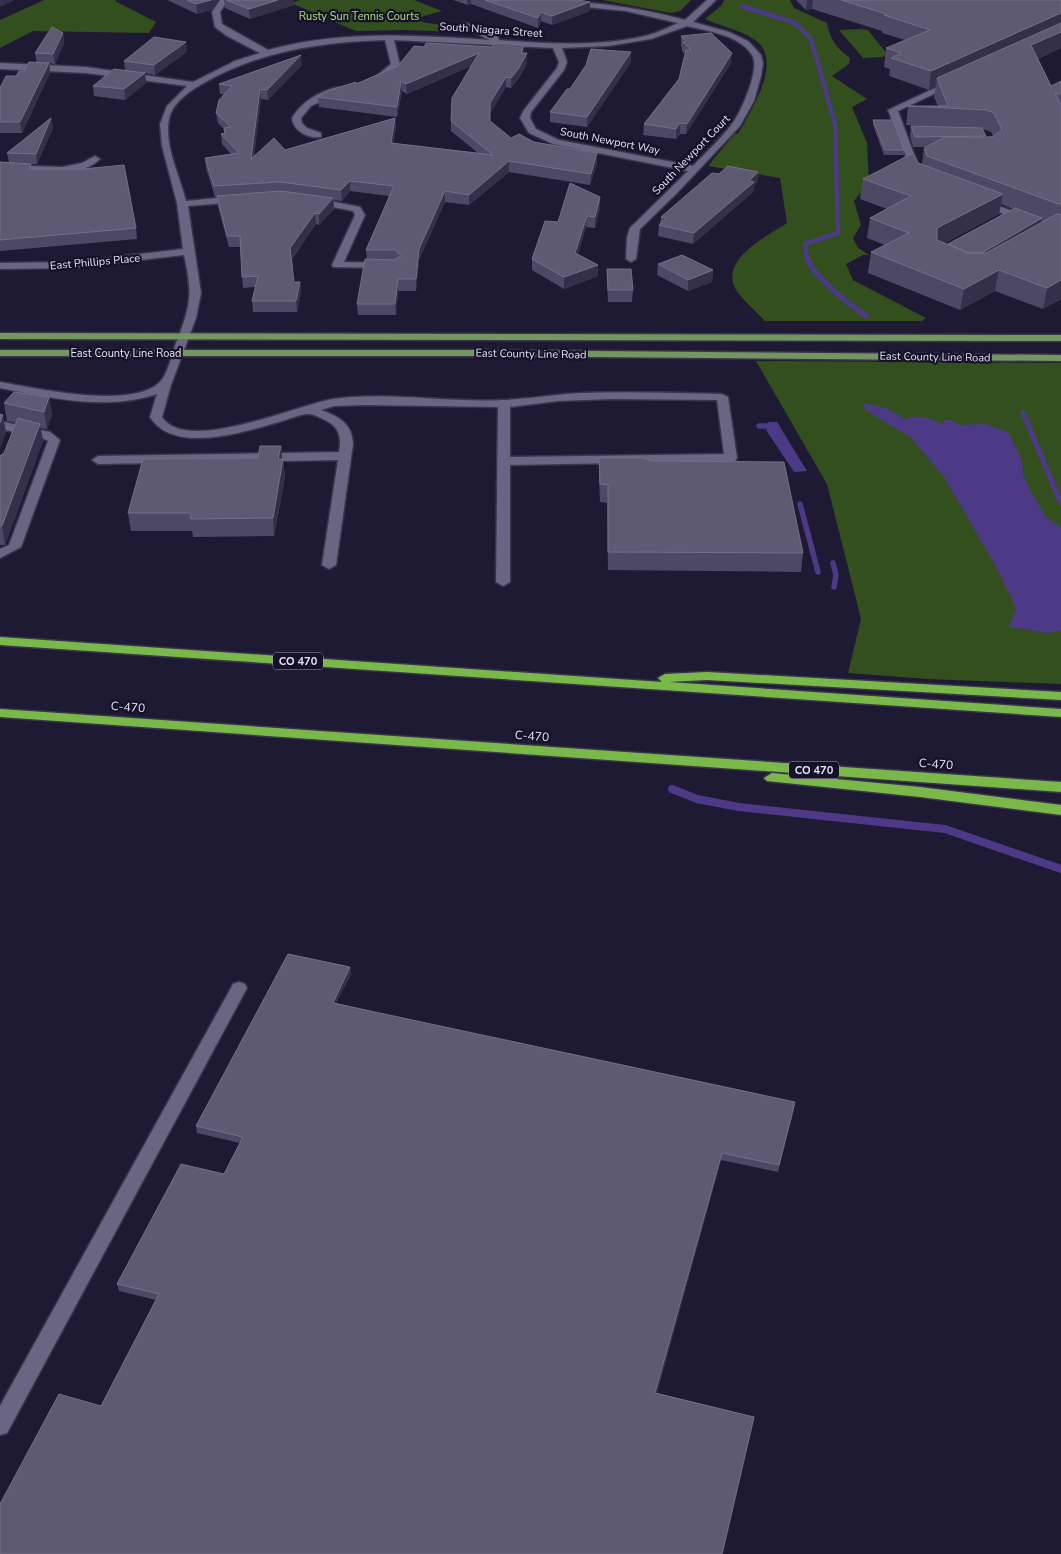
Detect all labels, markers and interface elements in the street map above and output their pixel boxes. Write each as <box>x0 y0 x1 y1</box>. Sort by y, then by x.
park label: Rusty Sun Tennis Courts <box>299 9 419 24</box>
street label: South Niagara Street <box>439 19 543 41</box>
street label: South Newport Court <box>649 112 733 198</box>
street label: South Newport Way <box>559 124 662 158</box>
street label: East Phillips Place <box>49 251 141 273</box>
street label: East County Line Road <box>70 346 182 361</box>
street label: East County Line Road <box>475 346 587 362</box>
street label: East County Line Road <box>879 349 991 365</box>
road number: CO 470 <box>273 652 323 669</box>
street label: C-470 <box>110 698 146 716</box>
street label: C-470 <box>514 727 550 745</box>
street label: C-470 <box>918 755 954 773</box>
road number: CO 470 <box>789 762 839 778</box>

